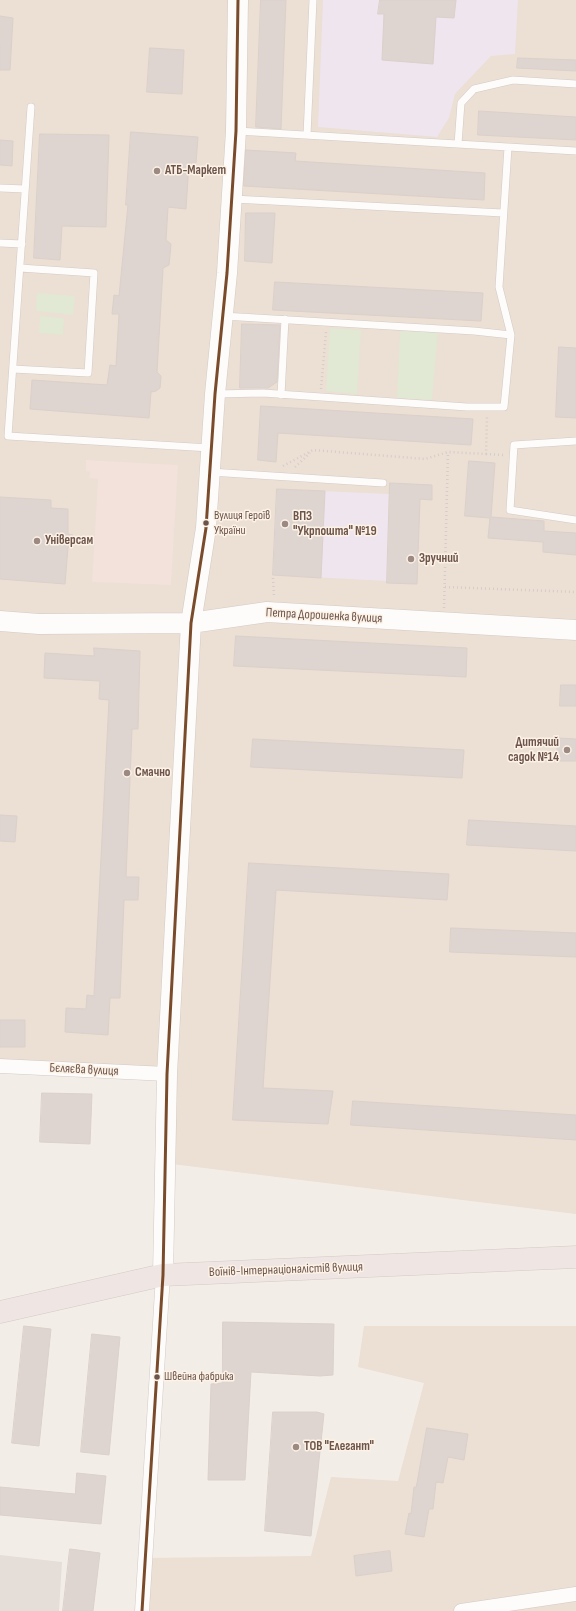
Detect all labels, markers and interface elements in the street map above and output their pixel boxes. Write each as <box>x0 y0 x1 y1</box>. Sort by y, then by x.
place label: АТБ-Маркет <box>165 163 226 179</box>
marker: АТБ-Маркет <box>152 166 162 176</box>
place label: Вулиця Героїв України <box>214 509 270 537</box>
place label: ВПЗ "Укрпошта" №19 <box>293 509 377 540</box>
marker: Вулиця Героїв України <box>201 518 211 528</box>
marker: ВПЗ "Укрпошта" №19 <box>280 519 290 529</box>
place label: Універсам <box>45 533 93 549</box>
marker: Універсам <box>32 536 42 546</box>
place label: Зручний <box>419 551 459 567</box>
marker: Зручний <box>406 554 416 564</box>
street label: Петра Дорошенка вулиця <box>265 605 383 627</box>
place label: Дитячий садок №14 <box>508 735 559 766</box>
marker: Дитячий садок №14 <box>562 745 572 755</box>
place label: Смачно <box>135 765 171 781</box>
marker: Смачно <box>122 768 132 778</box>
street label: Бєляєва вулиця <box>49 1060 119 1080</box>
street label: Воїнів-Інтернаціоналістів вулиця <box>209 1260 363 1280</box>
place label: Швейна фабрика <box>164 1370 234 1384</box>
marker: Швейна фабрика <box>152 1372 162 1382</box>
place label: ТОВ "Елегант" <box>304 1439 374 1455</box>
marker: ТОВ "Елегант" <box>291 1442 301 1452</box>

